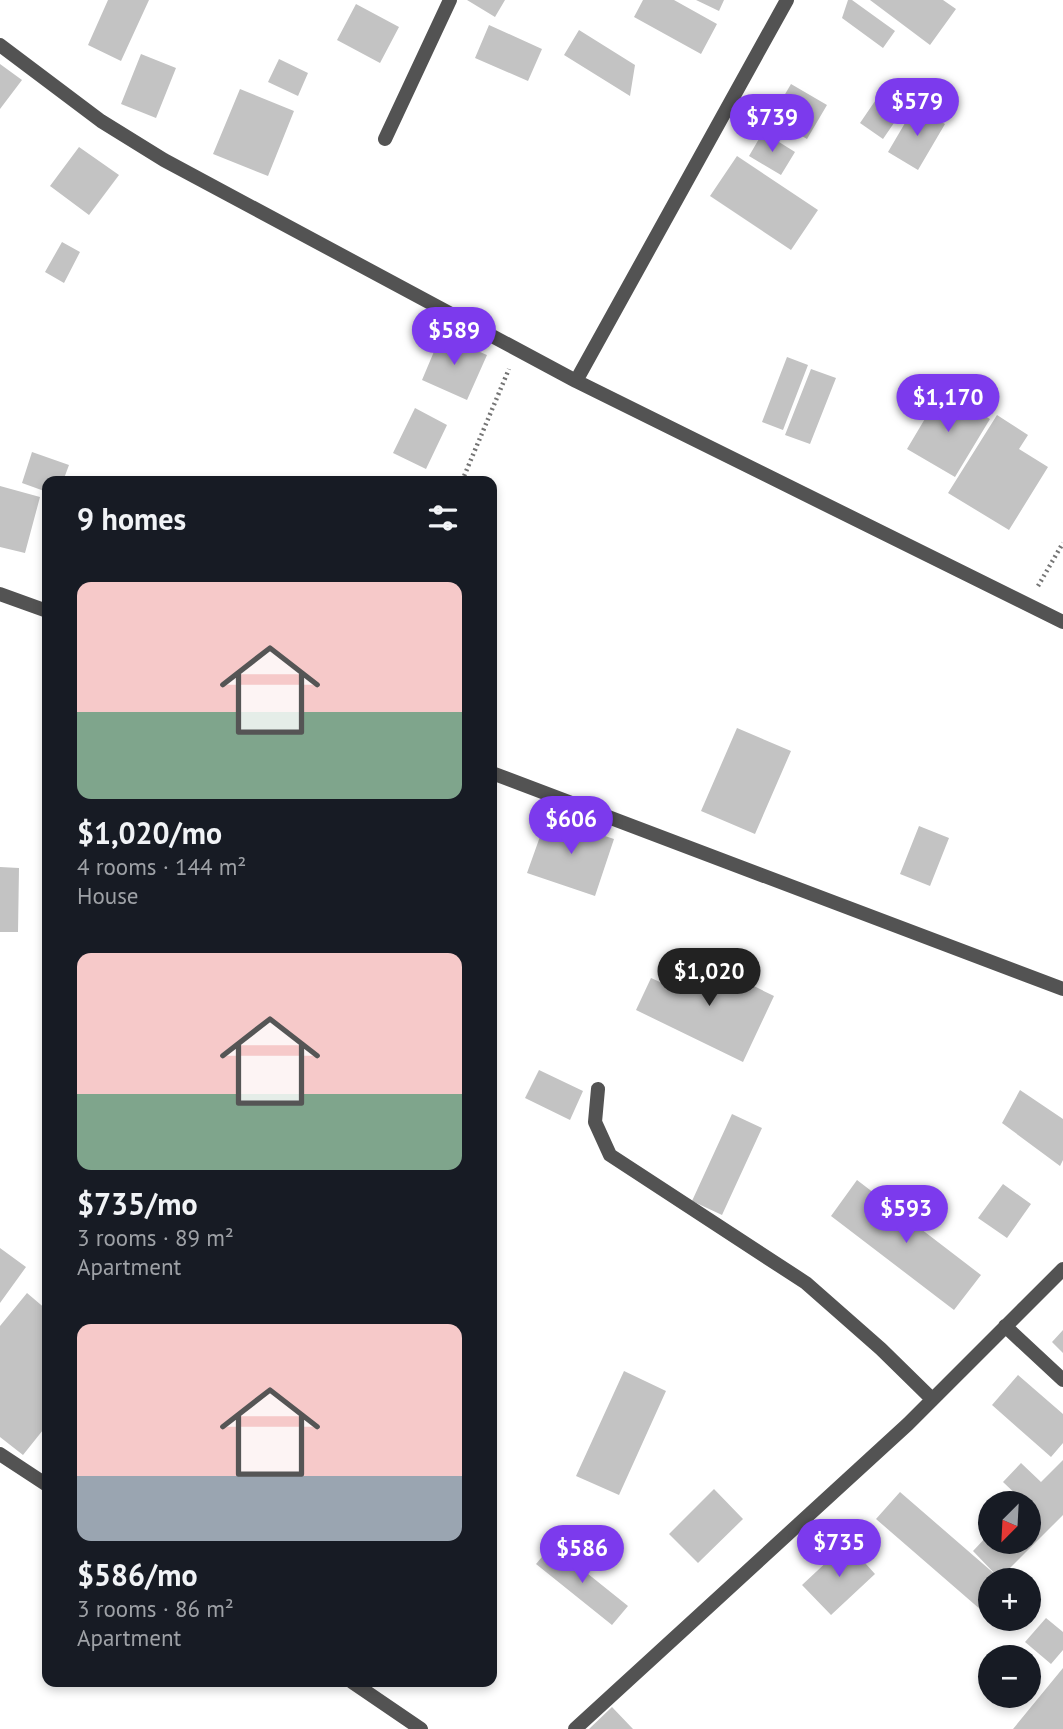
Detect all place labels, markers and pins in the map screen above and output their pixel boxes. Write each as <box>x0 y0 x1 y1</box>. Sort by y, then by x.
pin: $579 <box>876 78 958 138</box>
pin: $739 <box>731 94 813 154</box>
pin: $589 <box>413 308 495 367</box>
pin: $1,170 <box>891 374 1005 434</box>
pin: $606 <box>530 796 612 856</box>
pin: $1,020 <box>652 948 766 1008</box>
pin: $593 <box>865 1186 947 1245</box>
pin: $735 <box>798 1520 880 1579</box>
pin: $586 <box>541 1526 623 1585</box>

